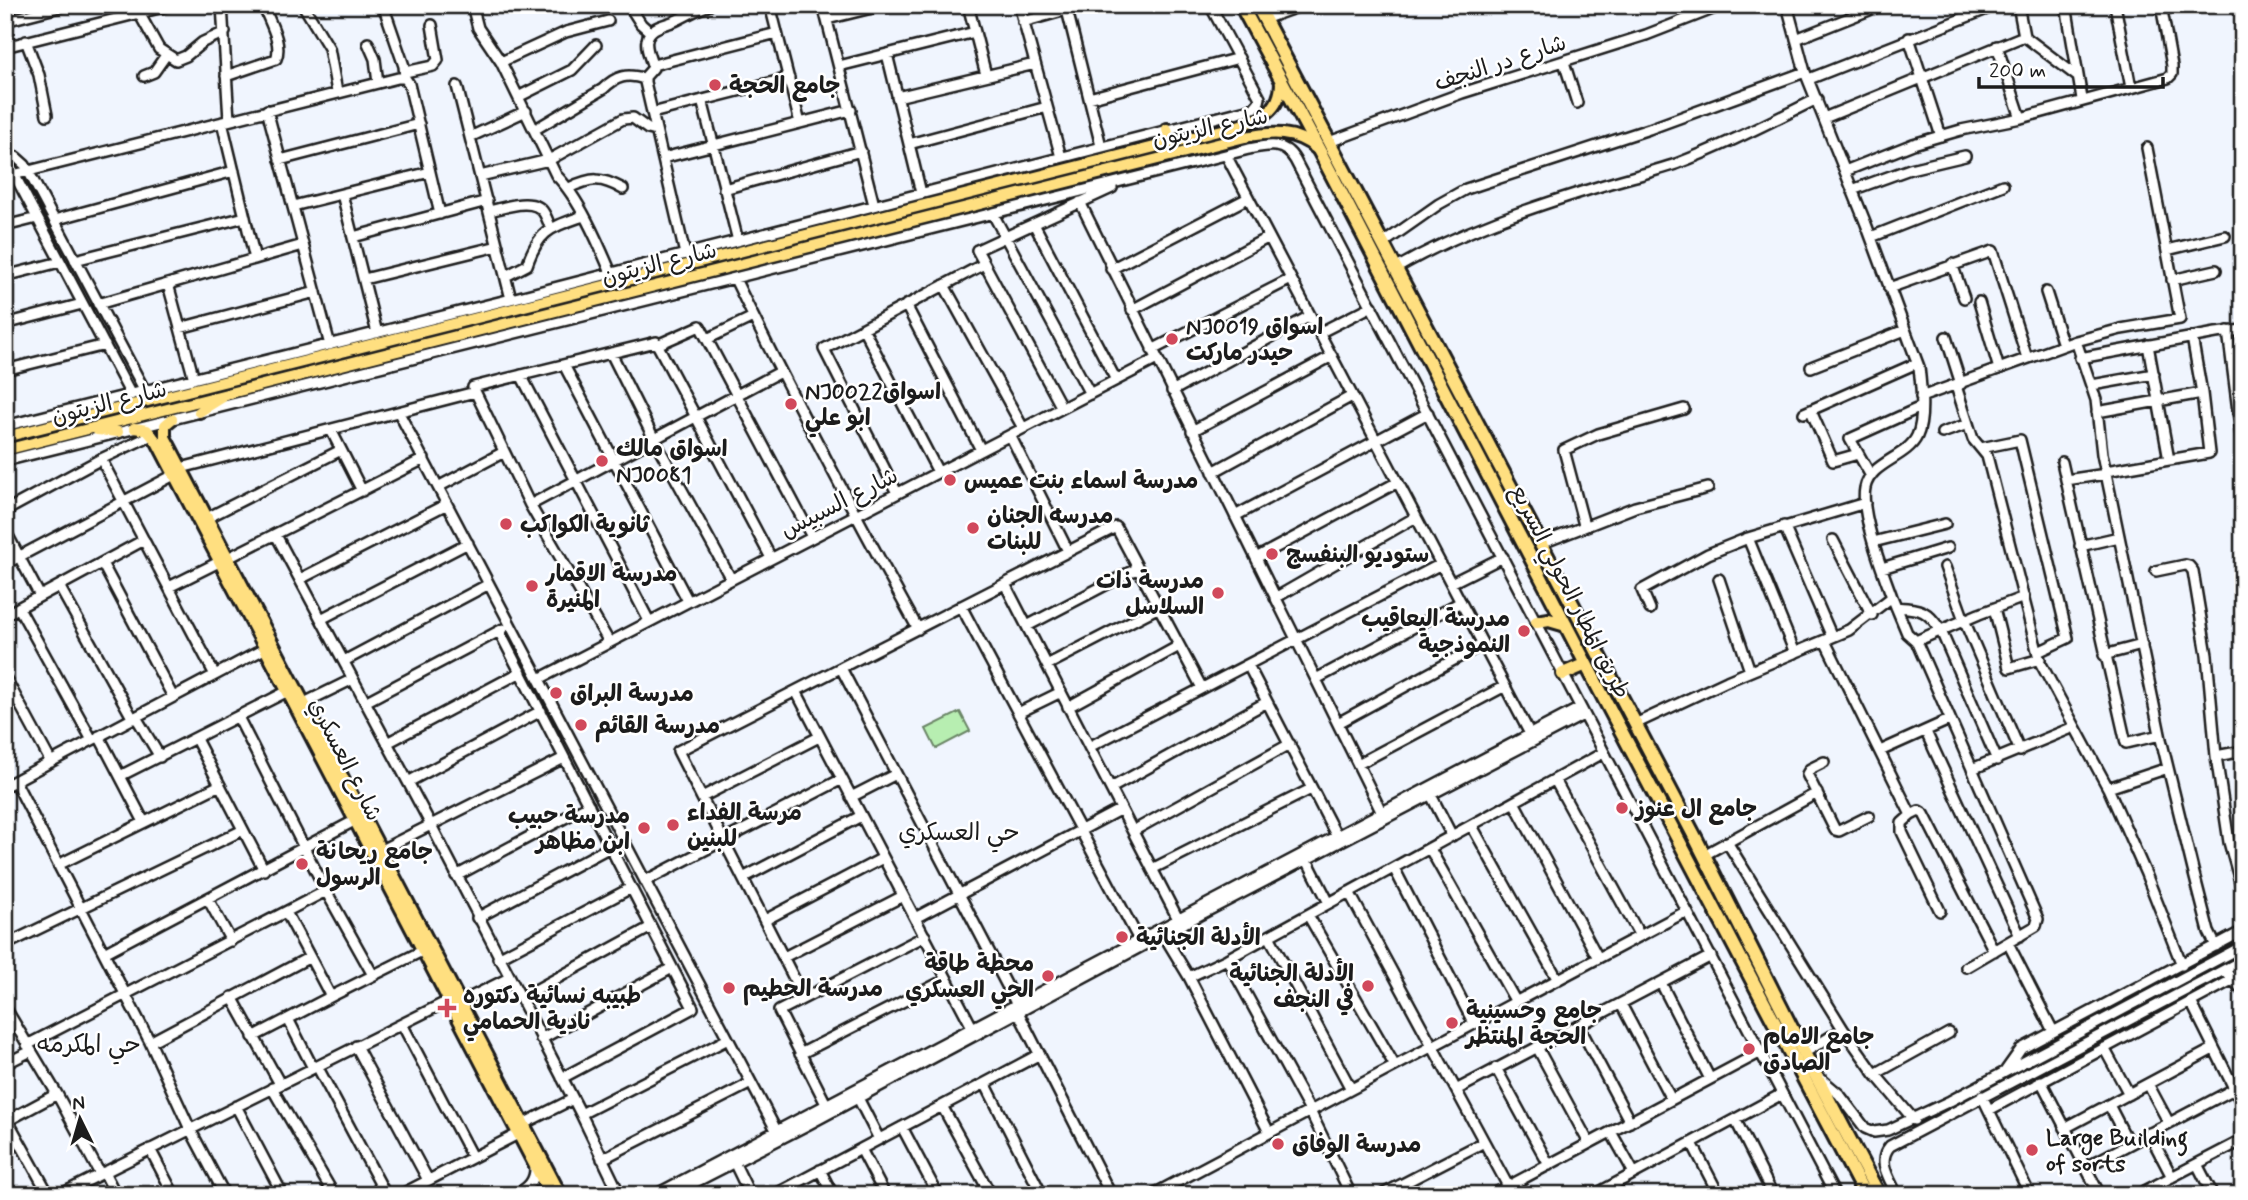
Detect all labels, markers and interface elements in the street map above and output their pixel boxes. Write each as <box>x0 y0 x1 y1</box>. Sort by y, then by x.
street label: شارع در النجف <box>1431 28 1571 99</box>
scale bar <box>1979 46 2162 90</box>
text: 200 m <box>1989 57 2046 85</box>
place label: جامع الحجة <box>729 72 840 102</box>
marker: جامع الحجة <box>707 77 723 93</box>
street label: شارع الزيتون <box>1150 102 1271 156</box>
street label: شارع الزيتون <box>599 236 720 294</box>
place label: NJ0019 اسواق حيدر ماركت <box>1186 313 1323 369</box>
marker: NJ0019 اسواق حيدر ماركت <box>1164 331 1180 347</box>
street label: شارع الزيتون <box>49 375 170 433</box>
place label: NJ0022اسواق ابو علي <box>805 378 941 438</box>
marker: NJ0022اسواق ابو علي <box>783 396 799 412</box>
place label: اسواق مالك NJ0081 <box>616 435 728 491</box>
marker: اسواق مالك NJ0081 <box>594 453 610 469</box>
street label: شارع السبيس <box>776 461 904 546</box>
place label: مدرسة اسماء بنت عميس <box>964 467 1198 497</box>
marker: مدرسة اسماء بنت عميس <box>942 472 958 488</box>
street label: طريق المطار الحولي السريع <box>1499 480 1636 706</box>
place label: مدرسه الجنان للبنات <box>987 502 1113 558</box>
place label: ثانوية الكواكب <box>520 511 650 541</box>
marker: ثانوية الكواكب <box>498 516 514 532</box>
marker: مدرسه الجنان للبنات <box>965 520 981 536</box>
place label: ستوديو البنفسج <box>1286 541 1429 571</box>
marker: ستوديو البنفسج <box>1264 546 1280 562</box>
place label: مدرسة الاقمار المنيرة <box>544 560 677 616</box>
place label: مدرسة ذات السلاسل <box>1096 567 1204 623</box>
marker: مدرسة الاقمار المنيرة <box>524 578 540 594</box>
marker: مدرسة ذات السلاسل <box>1210 585 1226 601</box>
place label: مدرسة اليعاقيب النموذجية <box>1361 605 1510 661</box>
marker: مدرسة اليعاقيب النموذجية <box>1516 623 1532 639</box>
place label: مدرسة البراق <box>570 680 694 710</box>
marker: مدرسة البراق <box>548 685 564 701</box>
street label: شارع العسكري <box>300 693 388 827</box>
place label: مدرسة القائم <box>595 712 720 743</box>
marker: مدرسة القائم <box>573 717 589 733</box>
place label: جامع ال عنوز <box>1634 795 1757 825</box>
place label: مرسة الفداء للبنين <box>687 799 802 855</box>
marker: جامع ال عنوز <box>1614 800 1630 816</box>
place label: مدرسة حبيب ابن مظاهر <box>508 802 630 858</box>
marker: مرسة الفداء للبنين <box>665 817 681 833</box>
district label: حي العسكري <box>898 818 1020 853</box>
marker: مدرسة حبيب ابن مظاهر <box>636 820 652 836</box>
place label: جامع ريحانة الرسول <box>316 838 433 894</box>
marker: جامع ريحانة الرسول <box>294 856 310 872</box>
place label: الأدلة الجنائية <box>1136 921 1261 954</box>
marker: الأدلة الجنائية <box>1114 929 1130 945</box>
place label: محطة طاقة الحي العسكري <box>905 950 1034 1010</box>
place label: الأدلة الجنائية في النجف <box>1229 957 1354 1016</box>
marker: محطة طاقة الحي العسكري <box>1040 968 1056 984</box>
place label: مدرسة الحطيم <box>743 975 883 1006</box>
marker: الأدلة الجنائية في النجف <box>1360 978 1376 994</box>
marker: مدرسة الحطيم <box>721 980 737 996</box>
place label: طبيبه نسائية دكتوره نادية الحمامي <box>463 982 641 1042</box>
place label: جامع وحسينية الحجة المنتظر <box>1464 997 1602 1053</box>
marker: طبيبه نسائية دكتوره نادية الحمامي <box>437 998 457 1018</box>
marker: جامع وحسينية الحجة المنتظر <box>1444 1015 1460 1031</box>
place label: جامع الامام الصادق <box>1763 1023 1874 1079</box>
district label: حي المكرمه <box>37 1030 141 1065</box>
marker: جامع الامام الصادق <box>1741 1041 1757 1057</box>
north arrow <box>46 1084 116 1154</box>
text: N <box>71 1091 86 1117</box>
place label: Large Building of sorts <box>2046 1124 2188 1180</box>
place label: مدرسة الوفاق <box>1292 1131 1421 1161</box>
marker: مدرسة الوفاق <box>1270 1136 1286 1152</box>
marker: Large Building of sorts <box>2024 1142 2040 1158</box>

